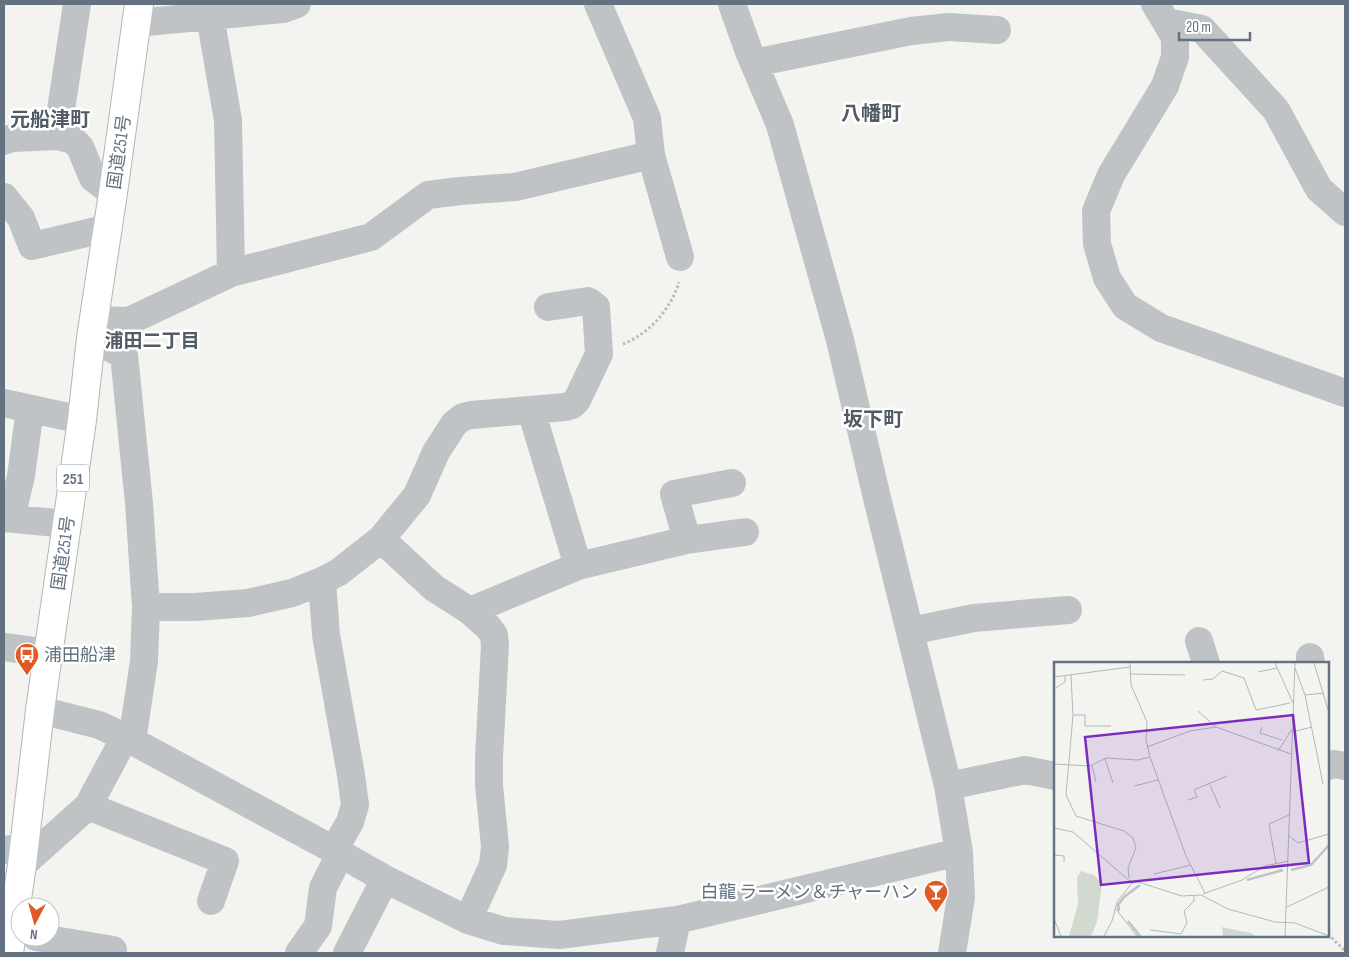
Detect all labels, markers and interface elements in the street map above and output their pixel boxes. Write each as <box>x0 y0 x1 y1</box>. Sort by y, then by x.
scale bar <box>1179 10 1250 42</box>
text: 20 m <box>1186 18 1211 37</box>
district label: 八幡町 <box>841 102 901 126</box>
district label: 元船津町 <box>10 108 90 132</box>
street label: 国道251号 <box>104 114 135 191</box>
district label: 浦田二丁目 <box>104 330 200 353</box>
district label: 坂下町 <box>843 408 903 432</box>
road number: 251 <box>57 464 89 492</box>
street label: 国道251号 <box>48 515 79 592</box>
bus stop icon: 浦田船津 <box>14 642 40 676</box>
place label: 浦田船津 <box>44 645 116 666</box>
inset map <box>1054 662 1329 937</box>
bar icon: 白龍 ラーメン＆チャーハン <box>923 879 949 913</box>
place label: 白龍 ラーメン＆チャーハン <box>700 882 918 903</box>
north arrow <box>10 897 60 947</box>
text: N <box>29 926 38 943</box>

